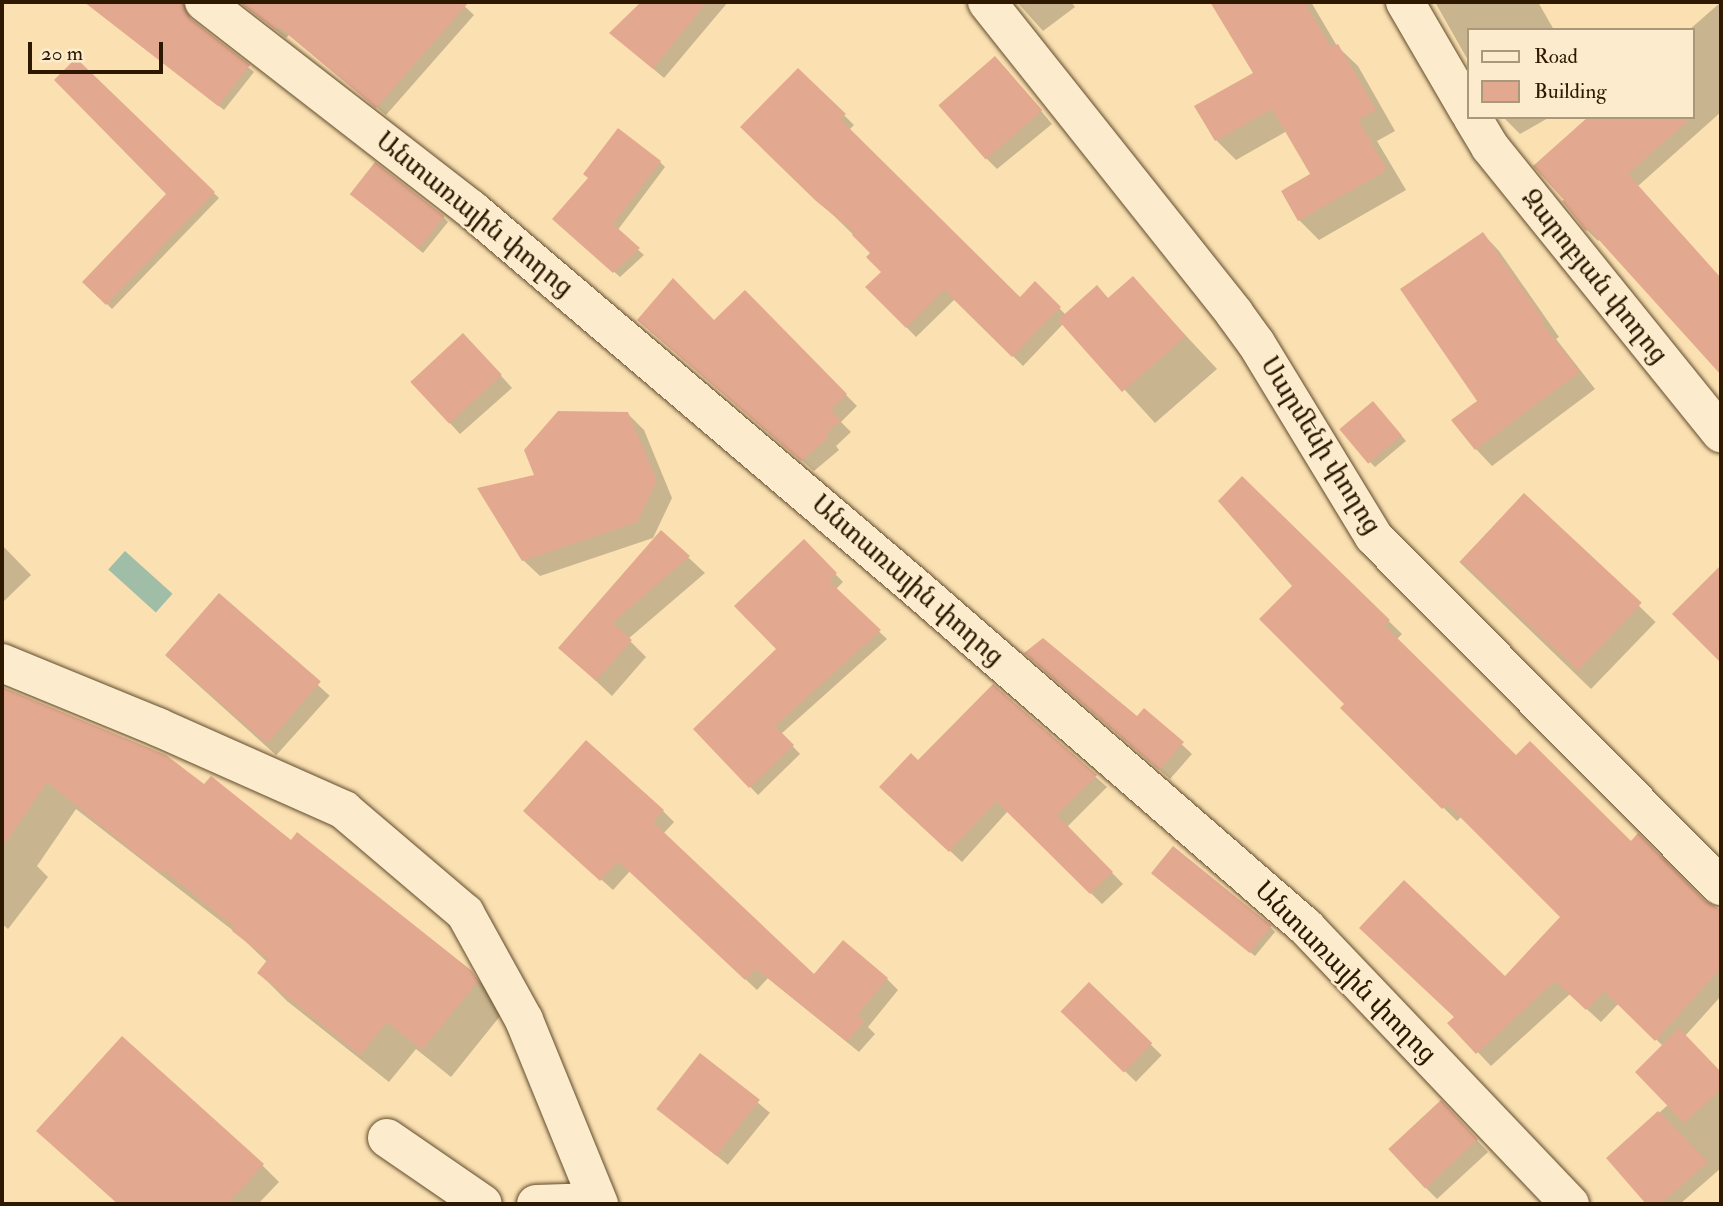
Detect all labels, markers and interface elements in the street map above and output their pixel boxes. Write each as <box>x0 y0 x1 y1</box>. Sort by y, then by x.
scale bar <box>32 28 166 72</box>
legend <box>1468 28 1695 119</box>
text: 20 m <box>41 40 83 67</box>
text: Road <box>1534 43 1578 70</box>
text: Building <box>1534 78 1607 105</box>
street label: Անտառային փողոց <box>369 126 579 304</box>
street label: Զարոբյան փողոց <box>1514 184 1674 370</box>
street label: Սարմենի փողոց <box>1253 352 1387 540</box>
street label: Անտառային փողոց <box>805 489 1009 673</box>
street label: Անտառային փողոց <box>1248 876 1442 1070</box>

